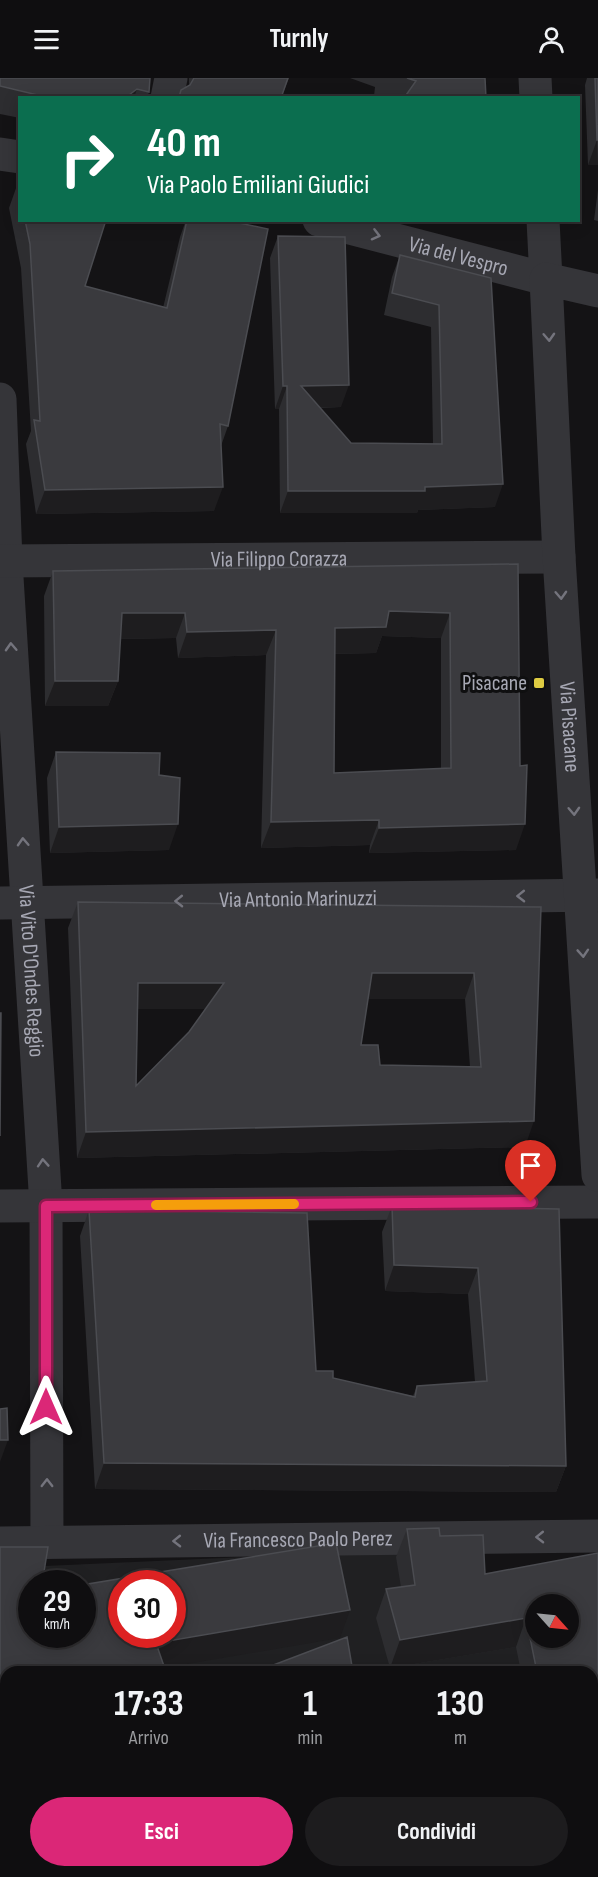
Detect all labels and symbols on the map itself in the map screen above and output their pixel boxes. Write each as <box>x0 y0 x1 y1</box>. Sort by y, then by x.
one-way arrow <box>370 228 381 240</box>
street label: Via del Vespro <box>406 230 511 282</box>
one-way arrow <box>542 333 555 342</box>
street label: Via Filippo Corazza <box>211 545 347 573</box>
one-way arrow <box>555 591 568 600</box>
one-way arrow <box>5 643 18 652</box>
place label: Pisacane <box>462 670 527 697</box>
marker: Pisacane <box>532 676 546 690</box>
street label: Via Pisacane <box>553 681 586 773</box>
one-way arrow <box>568 806 581 815</box>
one-way arrow <box>17 838 30 847</box>
street label: Via Vito D'Ondes Reggio <box>13 884 50 1058</box>
street label: Via Antonio Marinuzzi <box>219 884 377 914</box>
one-way arrow <box>517 890 526 902</box>
one-way arrow <box>175 895 184 907</box>
one-way arrow <box>577 949 590 958</box>
pin <box>505 1140 556 1202</box>
one-way arrow <box>37 1158 50 1167</box>
position arrow <box>14 1375 78 1439</box>
one-way arrow <box>41 1479 53 1488</box>
street label: Via Francesco Paolo Perez <box>203 1525 393 1554</box>
one-way arrow <box>535 1531 544 1543</box>
one-way arrow <box>172 1535 181 1547</box>
speed limit sign: 30 <box>108 1570 186 1648</box>
north arrow <box>525 1594 579 1648</box>

